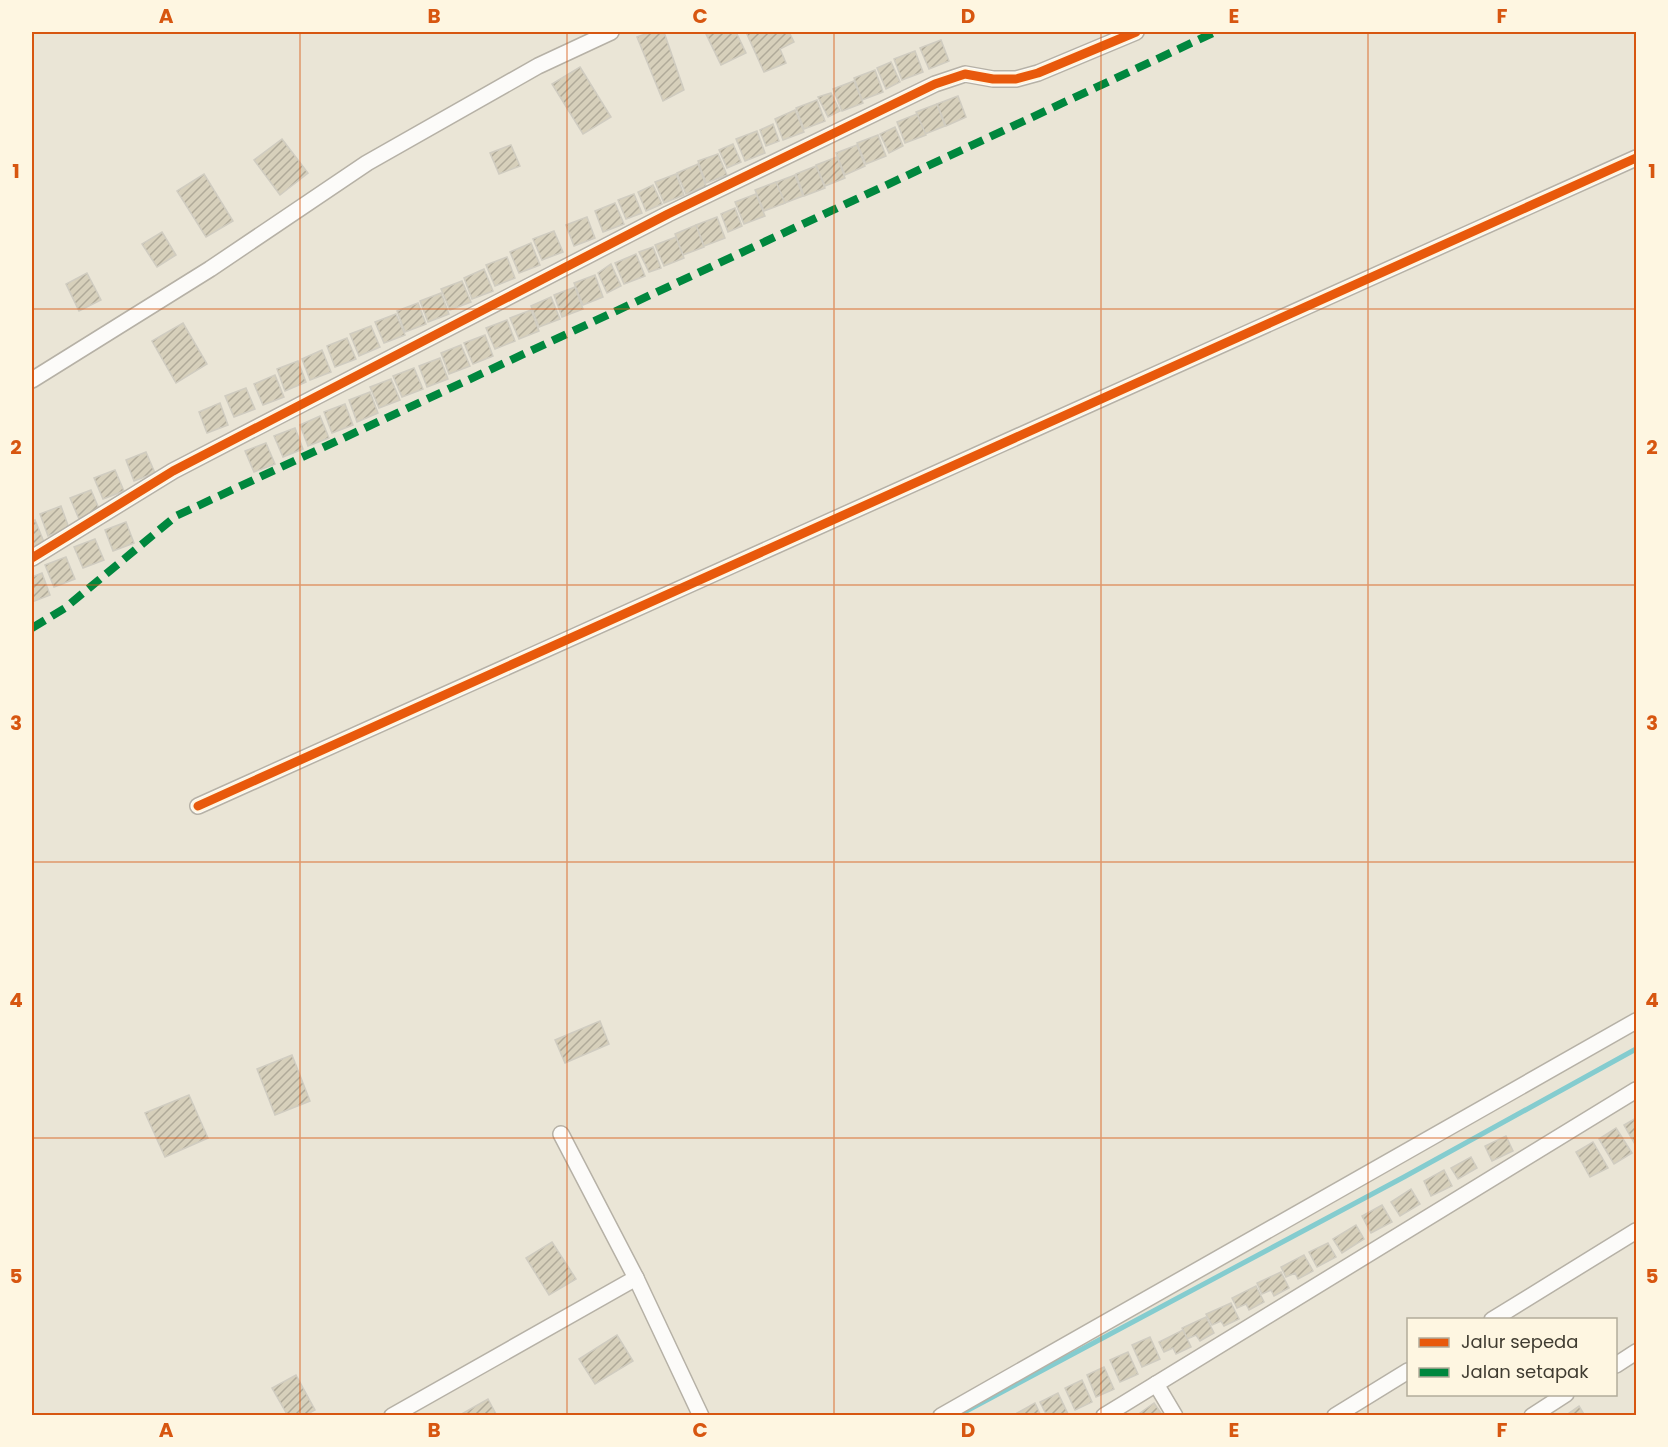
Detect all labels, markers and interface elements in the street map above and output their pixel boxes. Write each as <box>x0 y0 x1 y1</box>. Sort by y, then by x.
text: A <box>159 2 174 30</box>
text: B <box>427 2 441 30</box>
text: C <box>692 2 708 30</box>
text: D <box>961 2 975 30</box>
text: E <box>1229 2 1239 30</box>
text: F <box>1497 2 1508 30</box>
text: 1 <box>12 157 20 185</box>
text: 1 <box>1648 157 1656 185</box>
text: 2 <box>10 433 22 461</box>
text: 2 <box>1646 433 1658 461</box>
text: 3 <box>10 709 22 737</box>
text: 3 <box>1646 709 1658 737</box>
text: 4 <box>9 986 23 1014</box>
text: 4 <box>1645 986 1659 1014</box>
text: 5 <box>10 1262 23 1290</box>
text: 5 <box>1646 1262 1659 1290</box>
legend <box>1407 1318 1617 1396</box>
text: Jalur sepeda <box>1461 1329 1578 1354</box>
text: Jalan setapak <box>1461 1359 1589 1384</box>
text: A <box>159 1416 174 1444</box>
text: B <box>427 1416 441 1444</box>
text: C <box>692 1416 708 1444</box>
text: D <box>961 1416 975 1444</box>
text: E <box>1229 1416 1239 1444</box>
text: F <box>1497 1416 1508 1444</box>

